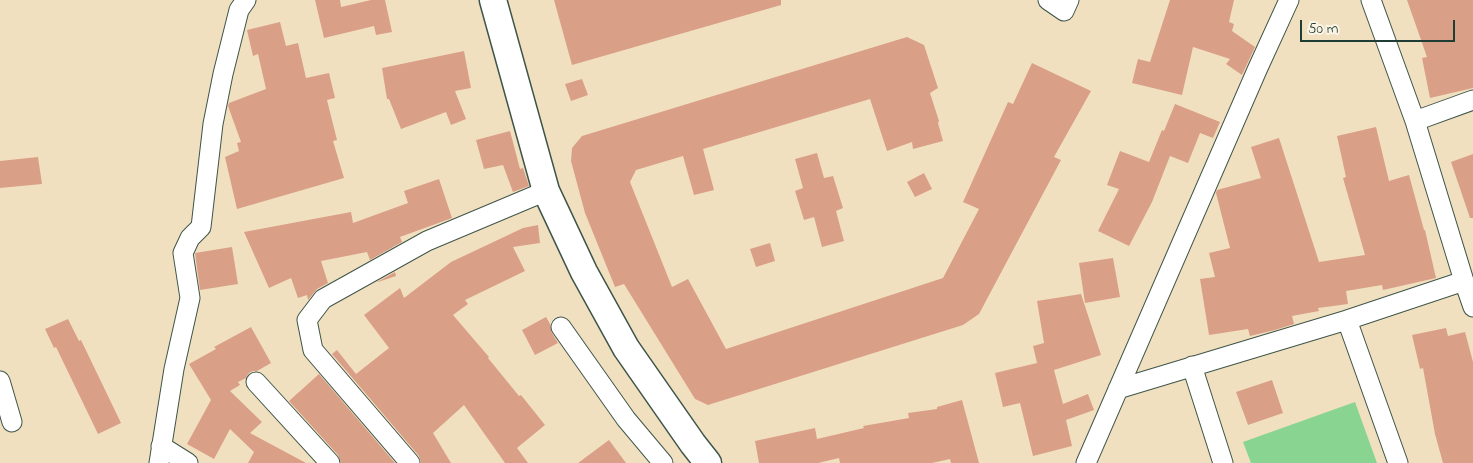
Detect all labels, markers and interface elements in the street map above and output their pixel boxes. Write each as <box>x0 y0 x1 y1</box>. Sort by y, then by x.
scale bar <box>1303 10 1458 42</box>
text: 50 m <box>1308 18 1338 40</box>

